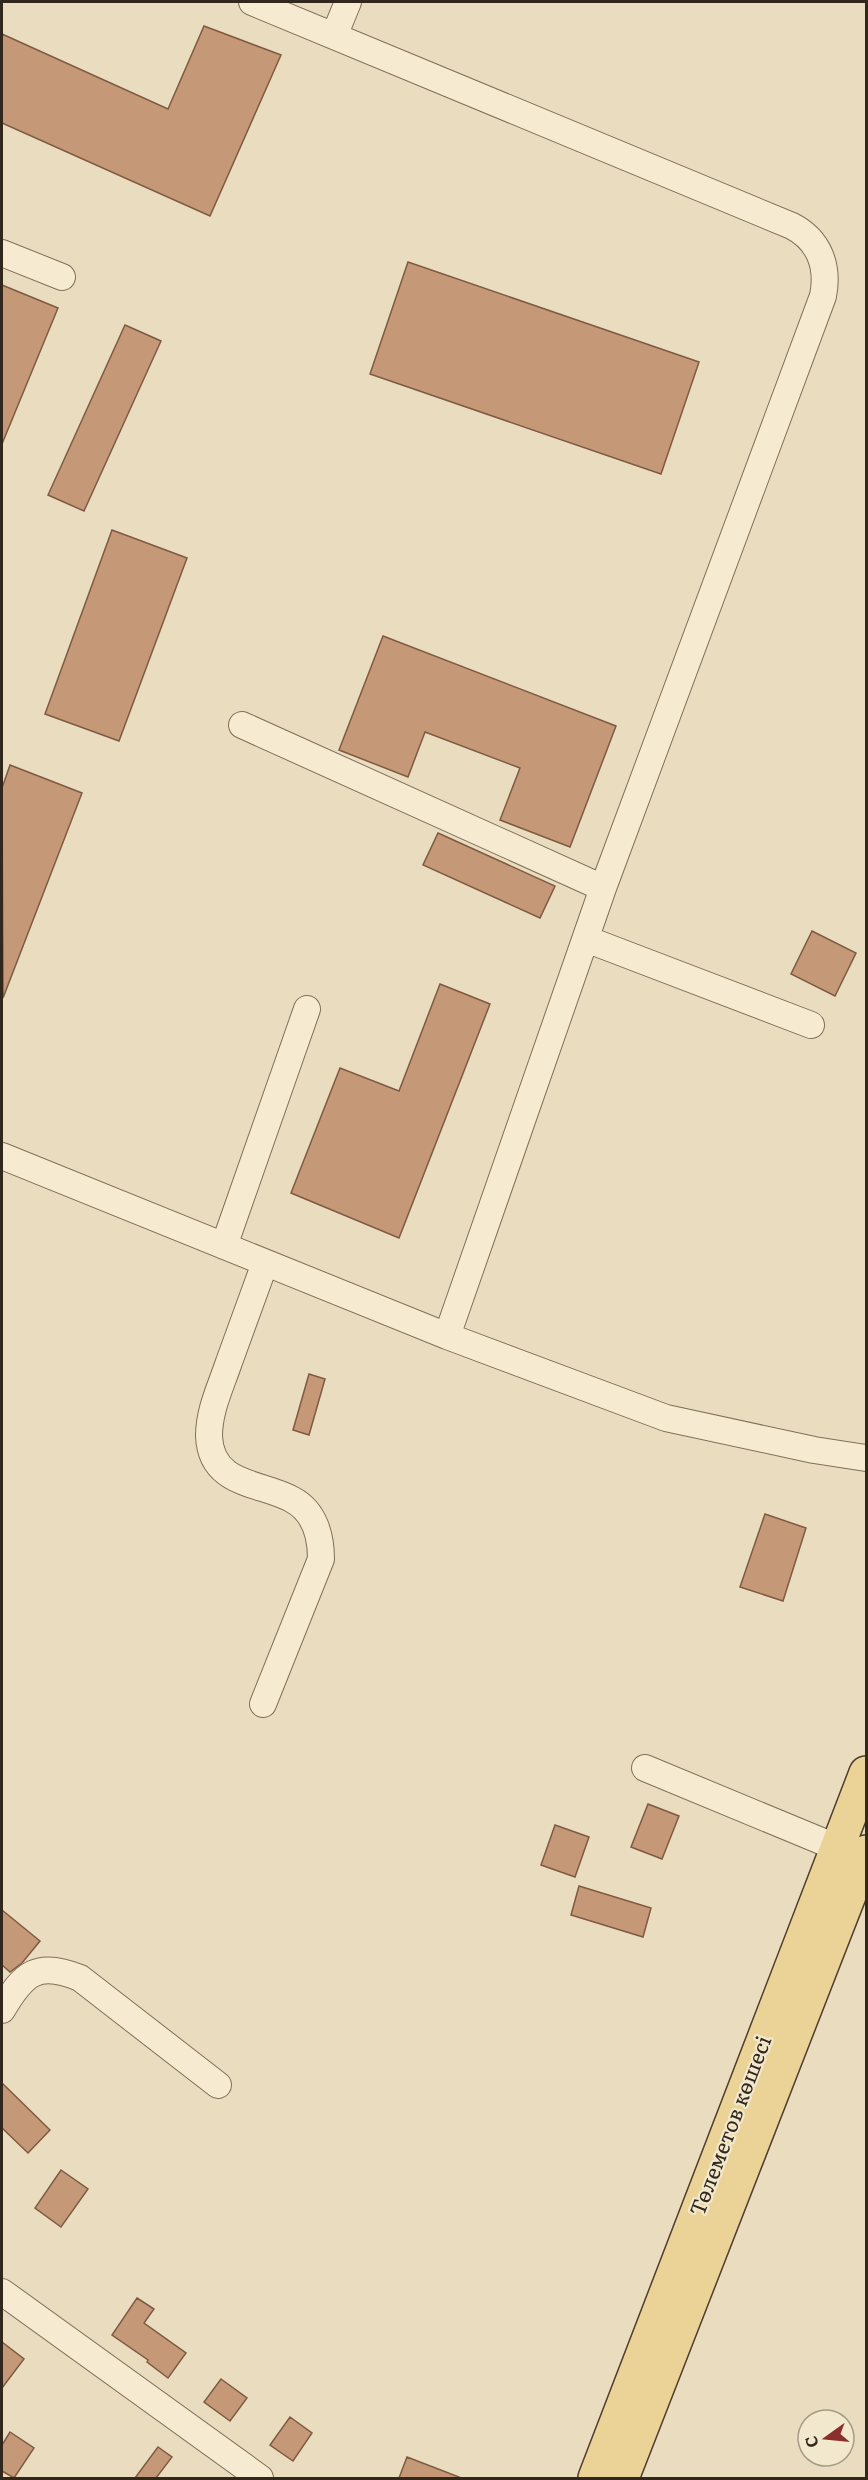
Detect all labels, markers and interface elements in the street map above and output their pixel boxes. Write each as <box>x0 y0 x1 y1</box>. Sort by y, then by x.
street label: Төлеметов көшесі <box>680 2030 777 2220</box>
north arrow <box>796 2408 856 2468</box>
text: С <box>797 2434 824 2451</box>

